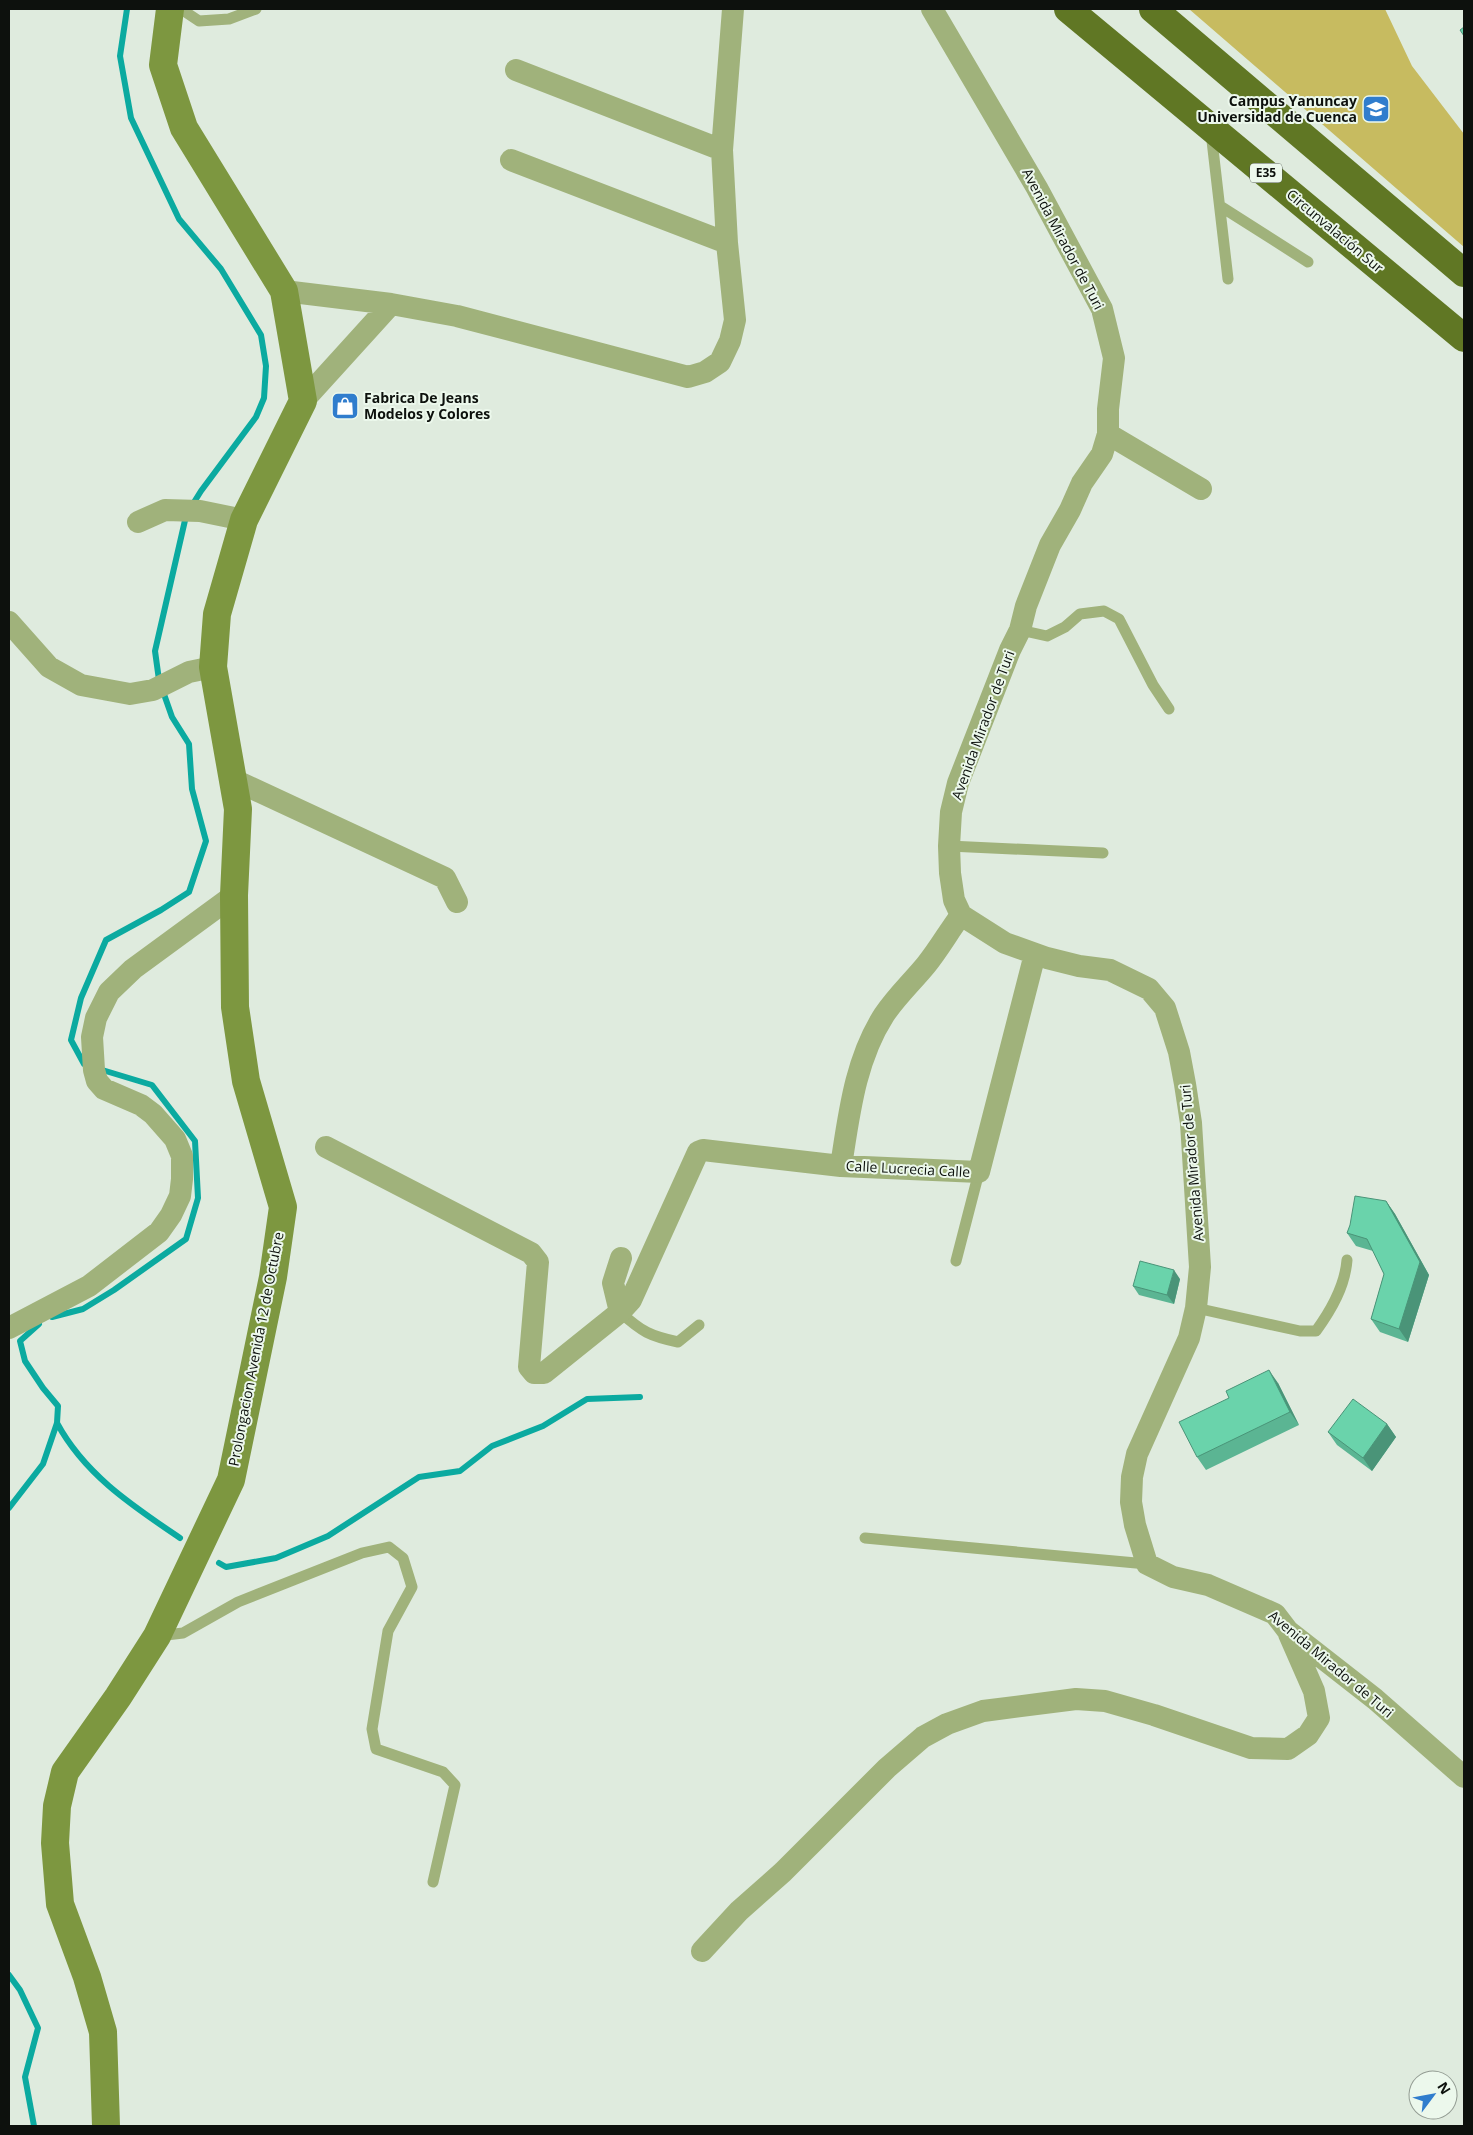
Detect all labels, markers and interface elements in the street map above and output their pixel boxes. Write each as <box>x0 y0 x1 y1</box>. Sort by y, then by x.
place label: Campus Yanuncay Universidad de Cuenca <box>1197 91 1357 126</box>
school or university icon: Campus Yanuncay Universidad de Cuenca <box>1361 94 1391 124</box>
road number: E35 <box>1250 164 1282 182</box>
street label: Avenida Mirador de Turi <box>1018 165 1109 313</box>
street label: Circunvalación Sur <box>1283 184 1388 277</box>
place label: Fabrica De Jeans Modelos y Colores <box>364 388 490 423</box>
shop icon: Fabrica De Jeans Modelos y Colores <box>330 391 360 421</box>
street label: Avenida Mirador de Turi <box>947 648 1018 802</box>
street label: Avenida Mirador de Turi <box>1175 1084 1208 1242</box>
street label: Calle Lucrecia Calle <box>845 1156 971 1181</box>
street label: Prolongacion Avenida 12 de Octubre <box>223 1230 288 1468</box>
street label: Avenida Mirador de Turi <box>1265 1606 1398 1721</box>
north arrow <box>1408 2070 1458 2120</box>
text: N <box>1433 2078 1456 2098</box>

